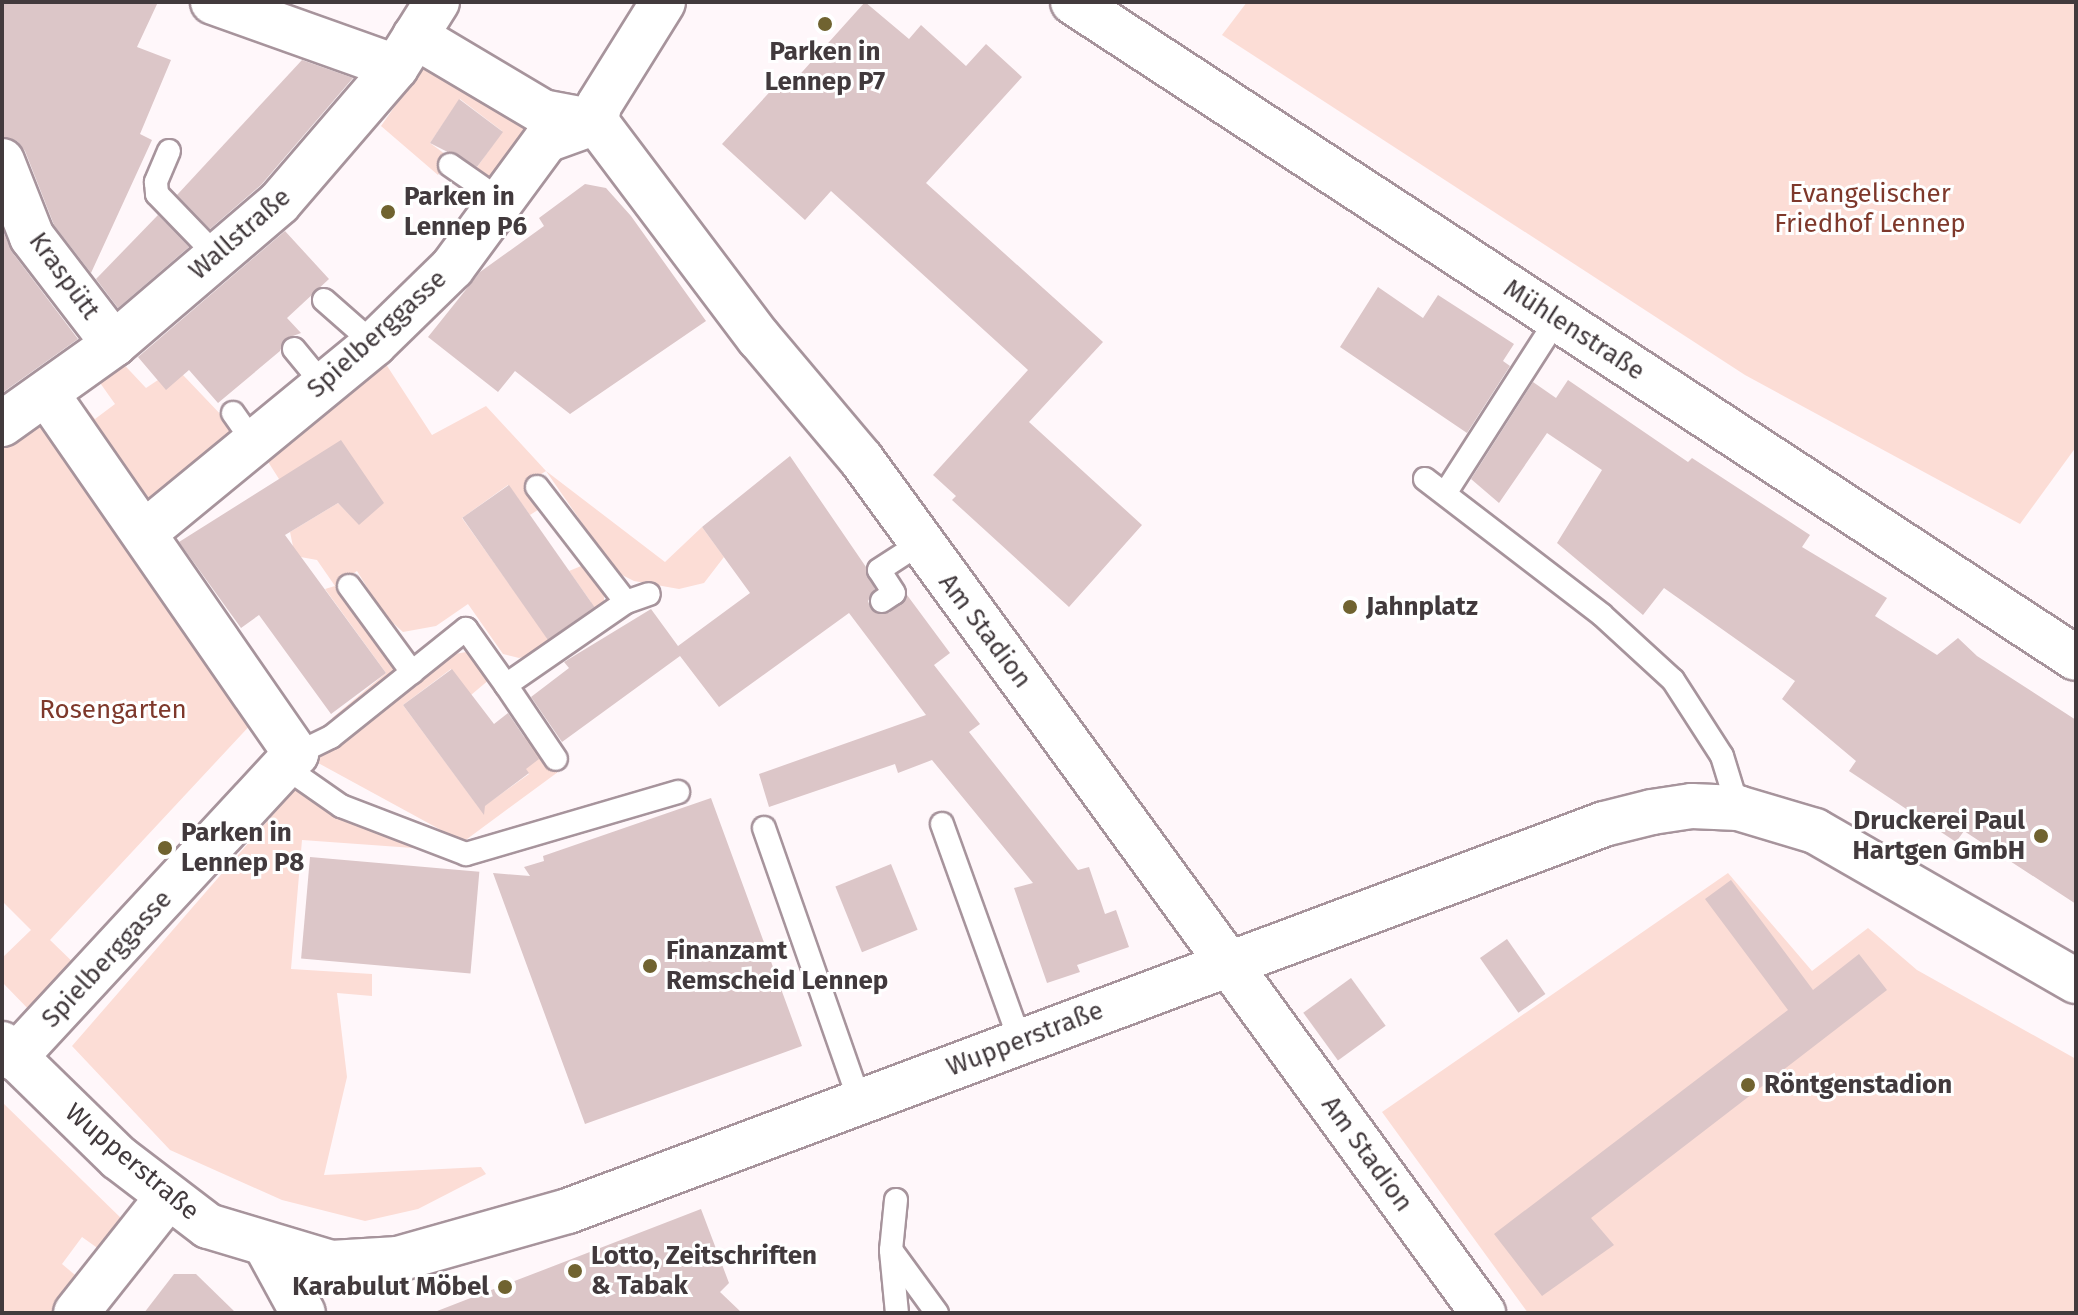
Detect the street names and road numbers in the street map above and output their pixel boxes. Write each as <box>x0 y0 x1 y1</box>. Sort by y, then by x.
street label: Wallstraße <box>183 181 297 287</box>
street label: Kraspütt <box>22 226 106 326</box>
street label: Spielberggasse <box>301 263 453 405</box>
street label: Mühlenstraße <box>1498 273 1650 387</box>
street label: Am Stadion <box>932 568 1038 694</box>
street label: Spielberggasse <box>35 884 179 1034</box>
street label: Wupperstraße <box>942 995 1108 1083</box>
street label: Am Stadion <box>1315 1090 1419 1218</box>
street label: Wupperstraße <box>59 1097 205 1227</box>

